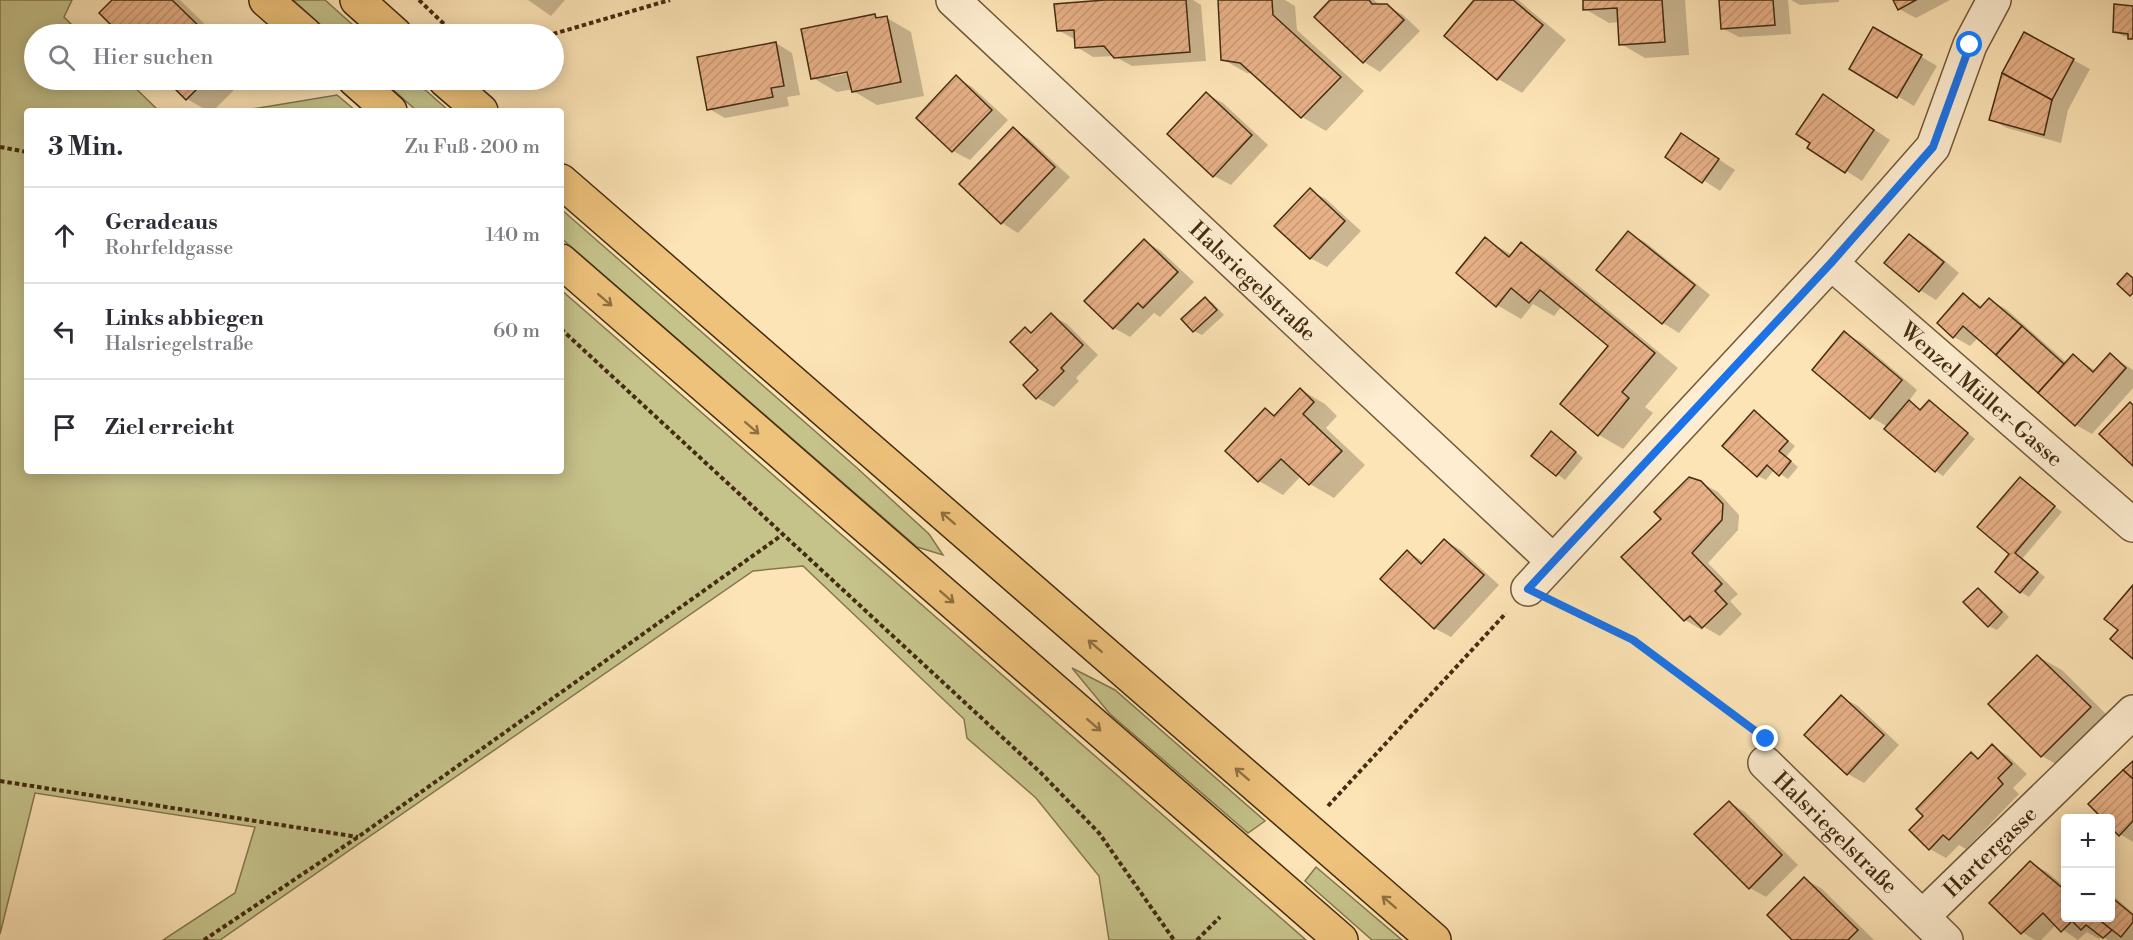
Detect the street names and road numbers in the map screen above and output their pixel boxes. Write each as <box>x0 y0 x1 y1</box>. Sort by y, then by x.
street label: Halsriegelstraße <box>1183 216 1321 348</box>
street label: Wenzel Müller-Gasse <box>1893 317 2068 473</box>
street label: Halsriegelstraße <box>1767 766 1903 900</box>
street label: Hartergasse <box>1938 801 2043 904</box>

